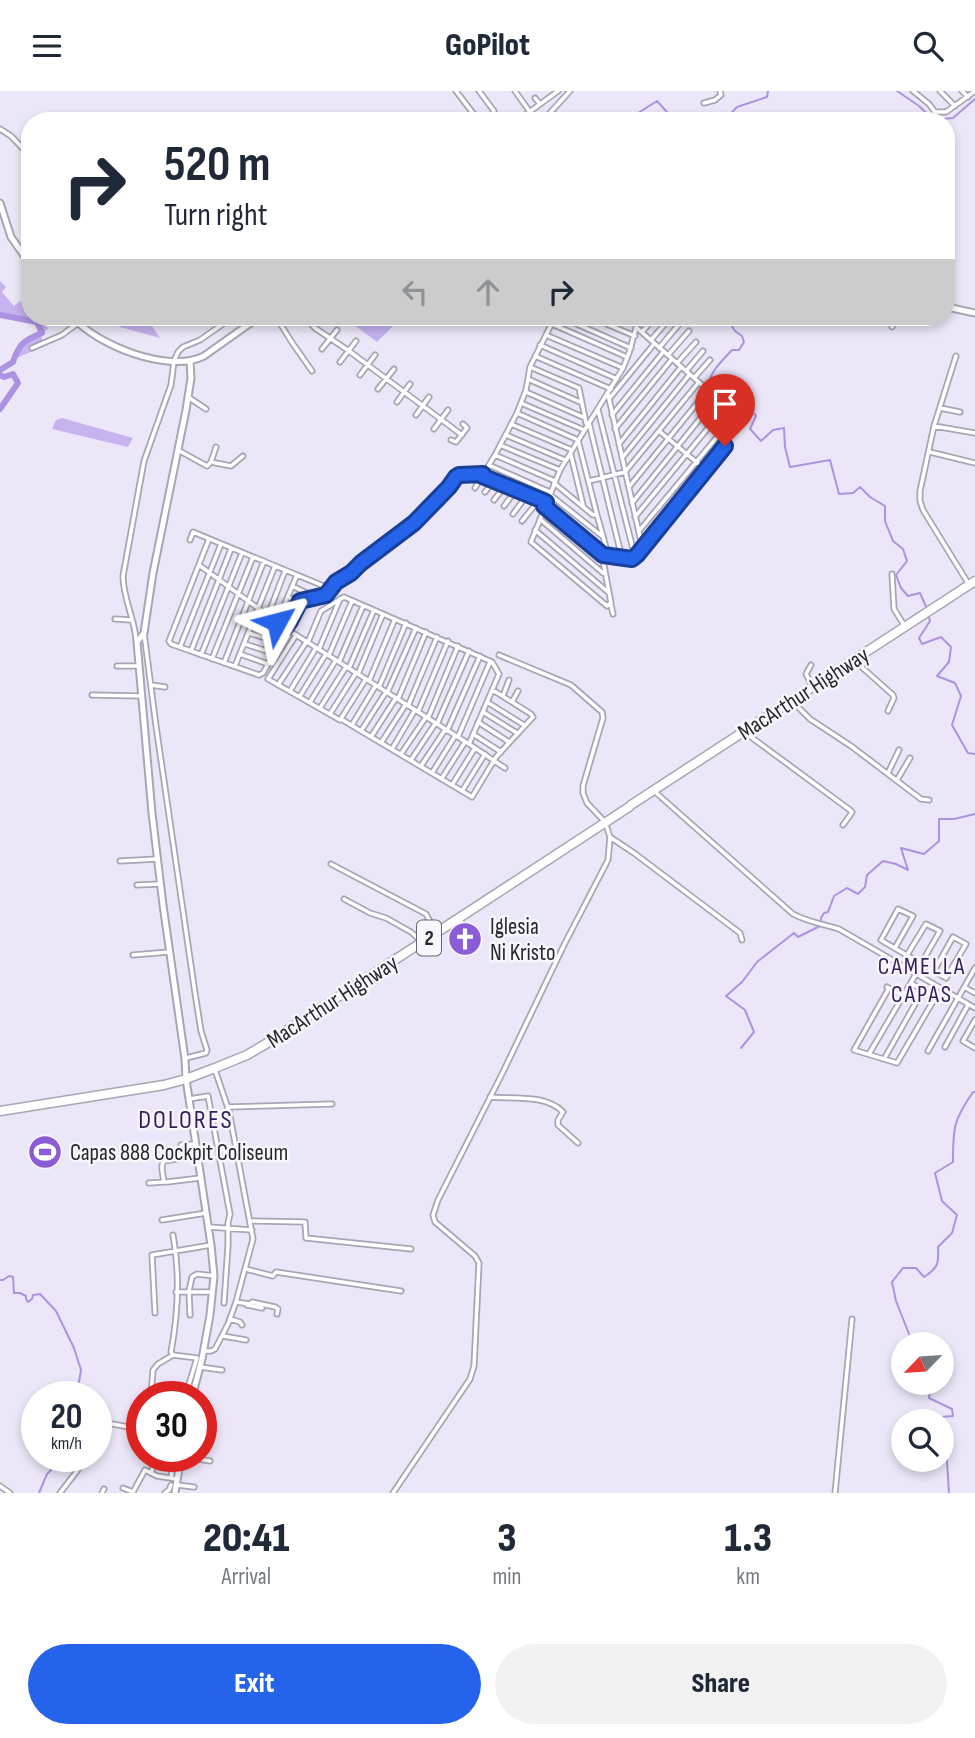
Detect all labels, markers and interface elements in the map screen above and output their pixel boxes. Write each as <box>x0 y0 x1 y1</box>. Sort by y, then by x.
text: GoPilot <box>445 26 530 65</box>
icon: menu <box>28 27 66 65</box>
icon: search <box>909 27 947 65</box>
text: 520 m <box>164 136 270 195</box>
icon: right <box>49 140 140 231</box>
text: Turn right <box>164 196 268 235</box>
icon: left <box>396 273 434 311</box>
icon: ahead <box>469 273 507 311</box>
icon: right <box>542 273 580 311</box>
pin <box>695 374 755 446</box>
icon: arrive <box>706 385 744 423</box>
position arrow <box>240 585 314 659</box>
street label: MacArthur Highway <box>733 641 874 747</box>
place label: Iglesia Ni Kristo <box>490 913 555 967</box>
church icon: Iglesia Ni Kristo <box>446 920 484 958</box>
road number: 2 <box>417 921 441 955</box>
street label: MacArthur Highway <box>262 949 403 1055</box>
district label: CAMELLA CAPAS <box>878 952 966 1009</box>
district label: DOLORES <box>138 1105 234 1136</box>
sports icon: Capas 888 Cockpit Coliseum <box>26 1133 64 1171</box>
place label: Capas 888 Cockpit Coliseum <box>70 1139 288 1167</box>
north arrow <box>891 1332 954 1395</box>
map controls <box>891 1332 954 1472</box>
speed limit sign: 30 <box>126 1381 217 1472</box>
text: 20 <box>51 1396 83 1439</box>
button: search <box>891 1409 954 1472</box>
text: km/h <box>51 1433 82 1454</box>
text: 20:41 <box>203 1513 290 1564</box>
text: 3 <box>497 1513 517 1564</box>
text: 1.3 <box>724 1513 772 1564</box>
text: Arrival <box>221 1563 271 1591</box>
text: min <box>492 1563 521 1591</box>
text: km <box>736 1563 760 1591</box>
button: Exit <box>28 1644 481 1724</box>
button: Share <box>495 1644 947 1724</box>

